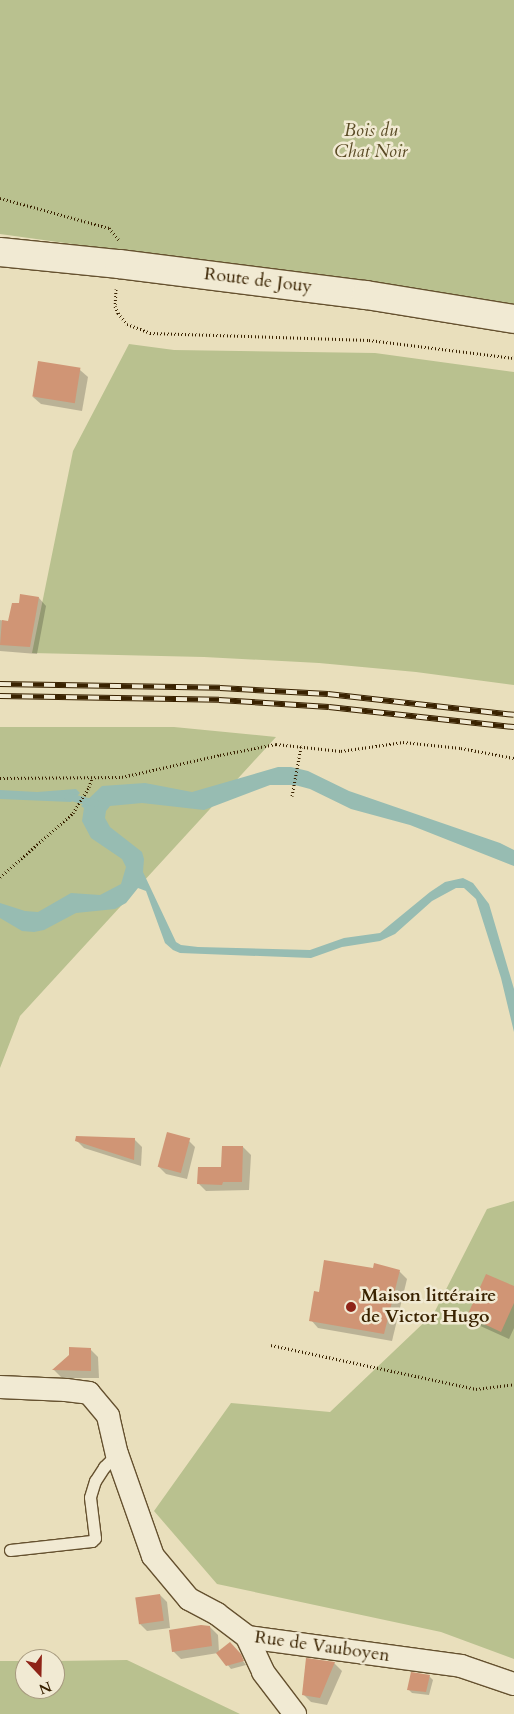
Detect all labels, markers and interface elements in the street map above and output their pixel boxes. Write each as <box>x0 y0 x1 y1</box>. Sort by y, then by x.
park label: Bois du Chat Noir <box>334 121 408 163</box>
street label: Route de Jouy <box>203 264 313 298</box>
place label: Maison littéraire de Victor Hugo <box>361 1286 496 1328</box>
marker: Maison littéraire de Victor Hugo <box>345 1301 357 1313</box>
street label: Rue de Vauboyen <box>253 1627 391 1667</box>
north arrow <box>15 1649 65 1699</box>
text: N <box>36 1676 54 1699</box>

